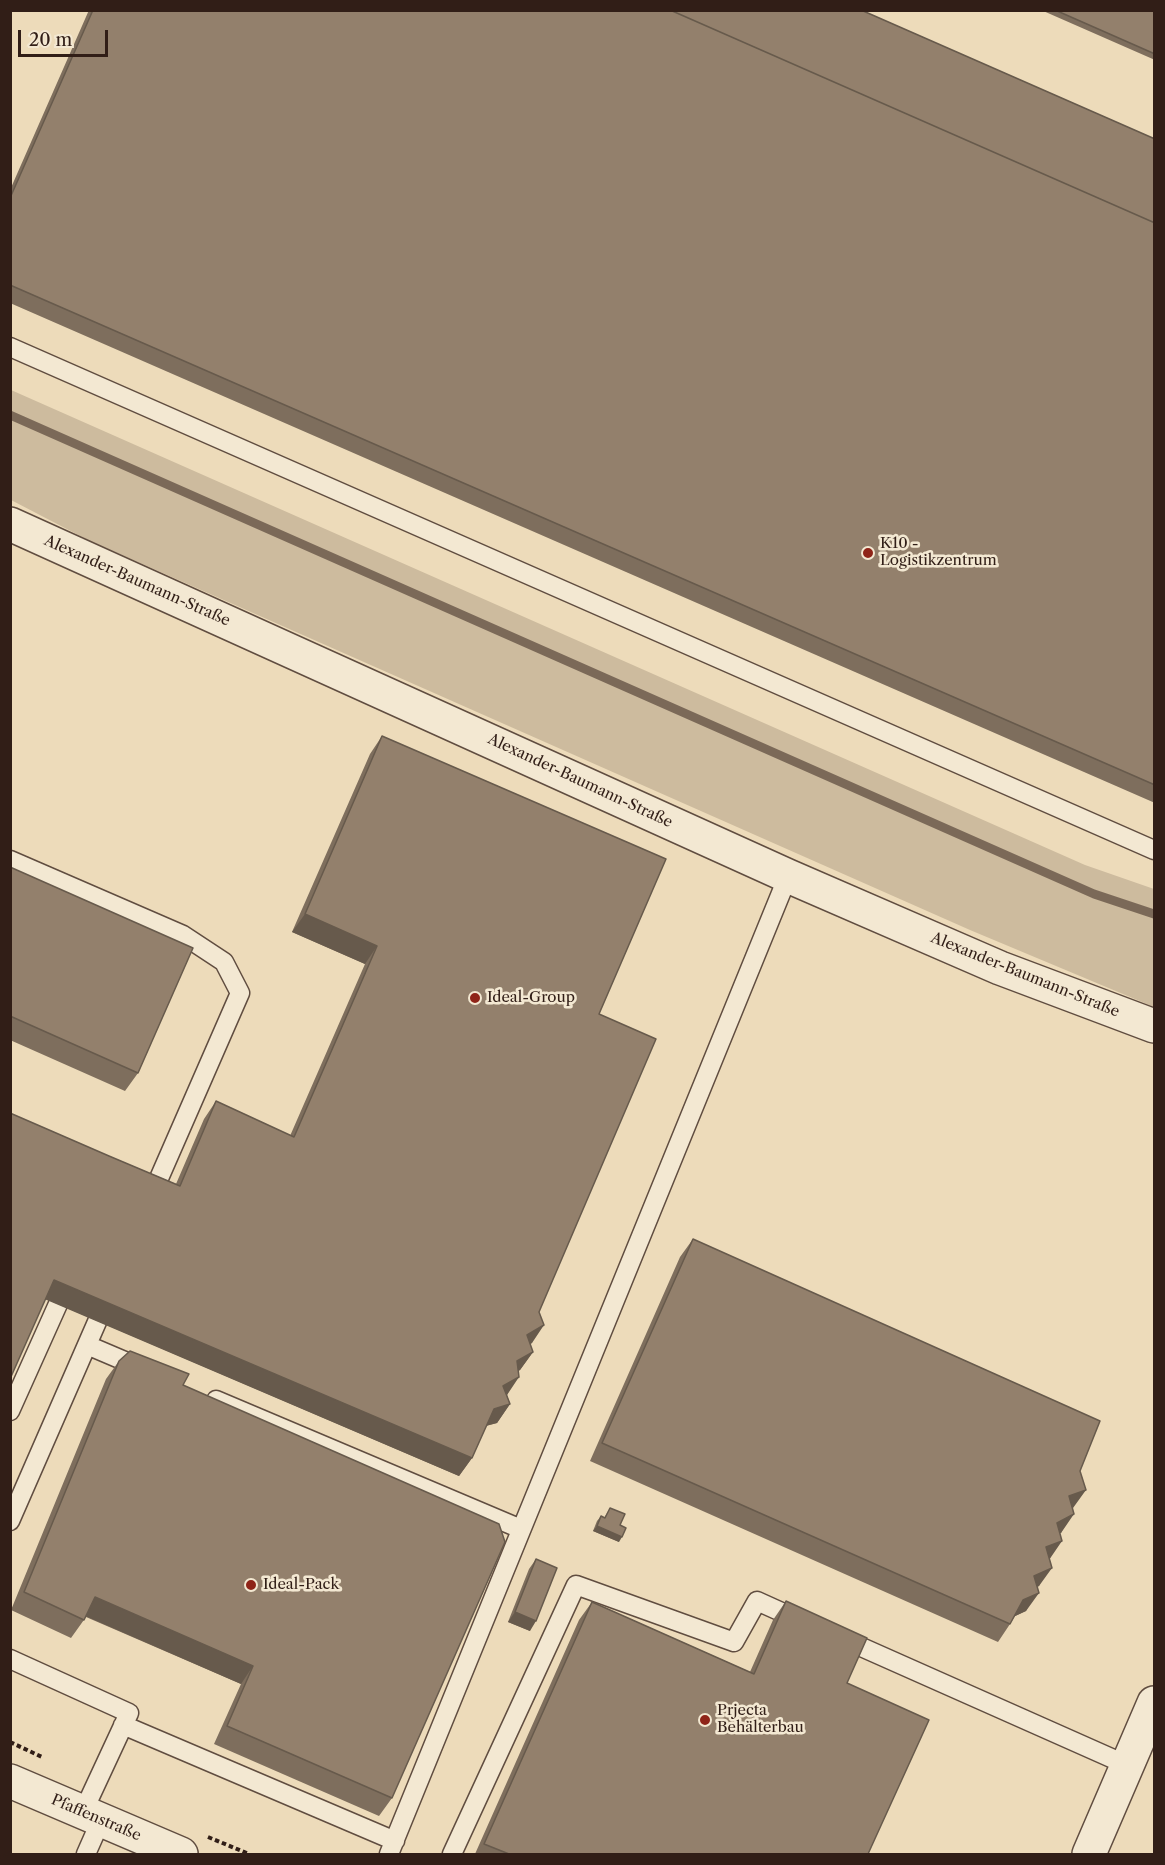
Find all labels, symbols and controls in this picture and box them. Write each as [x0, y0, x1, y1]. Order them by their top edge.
scale bar [21, 18, 111, 56]
text: 20 m [29, 29, 72, 51]
street label: Alexander-Baumann-Straße [41, 532, 233, 630]
place label: K10 - Logistikzentrum [880, 535, 997, 570]
marker: K10 - Logistikzentrum [861, 546, 875, 560]
street label: Alexander-Baumann-Straße [485, 730, 675, 832]
street label: Alexander-Baumann-Straße [928, 929, 1122, 1021]
place label: Ideal-Group [487, 989, 575, 1007]
marker: Ideal-Group [468, 991, 482, 1005]
place label: Ideal-Pack [263, 1576, 339, 1594]
marker: Ideal-Pack [244, 1578, 258, 1592]
place label: Prjecta Behälterbau [717, 1702, 804, 1737]
marker: Prjecta Behälterbau [698, 1713, 712, 1727]
street label: Pfaffenstraße [48, 1791, 144, 1845]

